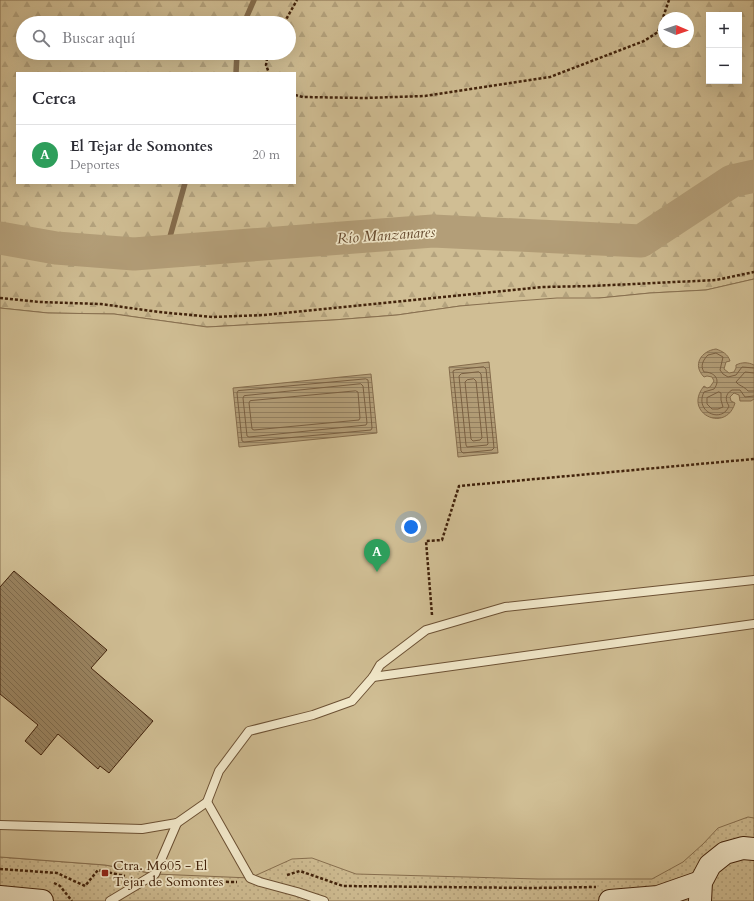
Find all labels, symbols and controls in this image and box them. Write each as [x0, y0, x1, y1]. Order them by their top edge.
north arrow [658, 12, 694, 48]
map controls [706, 12, 742, 84]
button: + [706, 12, 742, 48]
search box [16, 16, 296, 60]
icon: search [30, 27, 52, 49]
text: Buscar aquí [62, 28, 135, 48]
button: − [706, 48, 742, 84]
text: Cerca [32, 87, 76, 110]
text: El Tejar de Somontes [70, 136, 213, 156]
text: A [40, 146, 50, 164]
text: 20 m [252, 146, 280, 164]
text: Deportes [70, 156, 120, 174]
water label: Río Manzanares [336, 222, 436, 248]
your location [401, 517, 421, 537]
pin: A [364, 539, 390, 572]
place label: Ctra. M605 - El Tejar de Somontes [113, 856, 224, 891]
marker: Ctra. M605 - El Tejar de Somontes [100, 868, 110, 878]

